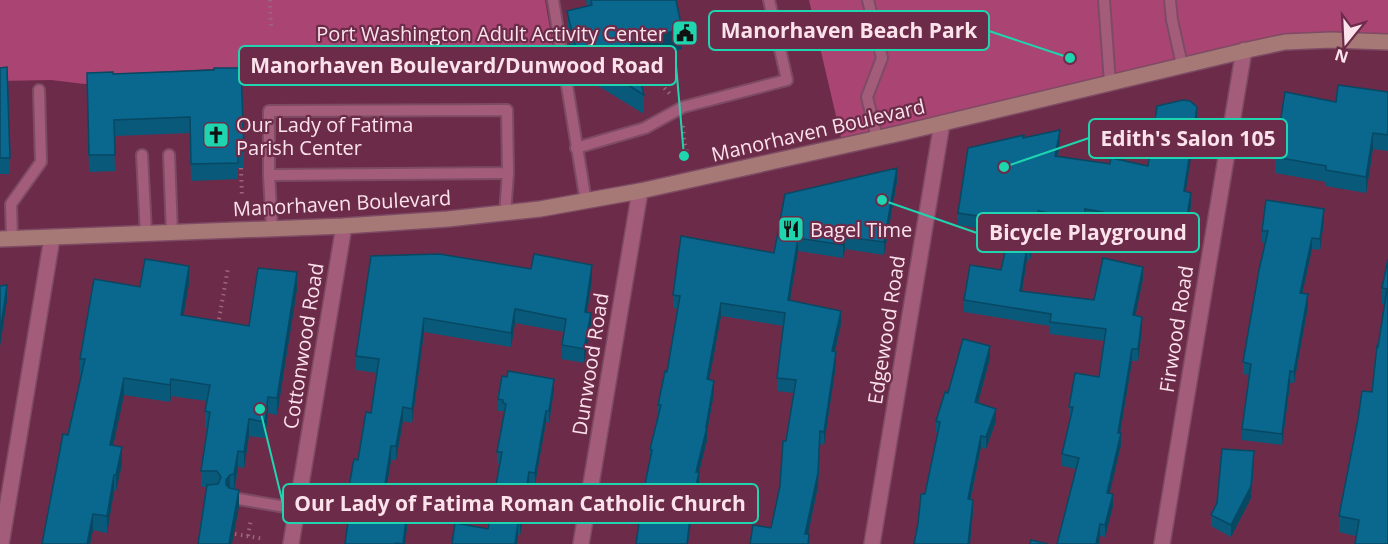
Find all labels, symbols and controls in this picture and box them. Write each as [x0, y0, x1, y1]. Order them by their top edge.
callout: Manorhaven Beach Park [709, 11, 989, 50]
north arrow [1316, 12, 1376, 72]
text: Manorhaven Beach Park [721, 16, 978, 44]
public building icon: Port Washington Adult Activity Center [670, 18, 700, 48]
place label: Port Washington Adult Activity Center [316, 20, 666, 47]
text: N [1332, 44, 1351, 69]
callout: Manorhaven Boulevard/Dunwood Road [239, 46, 676, 85]
text: Manorhaven Boulevard/Dunwood Road [250, 51, 664, 79]
street label: Manorhaven Boulevard [708, 92, 928, 168]
place label: Our Lady of Fatima Parish Center [236, 111, 413, 161]
callout: Edith's Salon 105 [1089, 119, 1287, 158]
church icon: Our Lady of Fatima Parish Center [201, 120, 231, 150]
text: Edith's Salon 105 [1101, 124, 1275, 152]
street label: Manorhaven Boulevard [232, 184, 452, 222]
callout: Bicycle Playground [977, 213, 1199, 252]
restaurant icon: Bagel Time [776, 214, 806, 244]
place label: Bagel Time [810, 216, 912, 243]
text: Bicycle Playground [989, 218, 1187, 246]
street label: Edgewood Road [861, 254, 911, 406]
street label: Cottonwood Road [277, 261, 329, 431]
street label: Firwood Road [1153, 264, 1199, 394]
street label: Dunwood Road [565, 291, 615, 437]
callout: Our Lady of Fatima Roman Catholic Church [283, 484, 758, 523]
text: Our Lady of Fatima Roman Catholic Church [294, 489, 746, 517]

